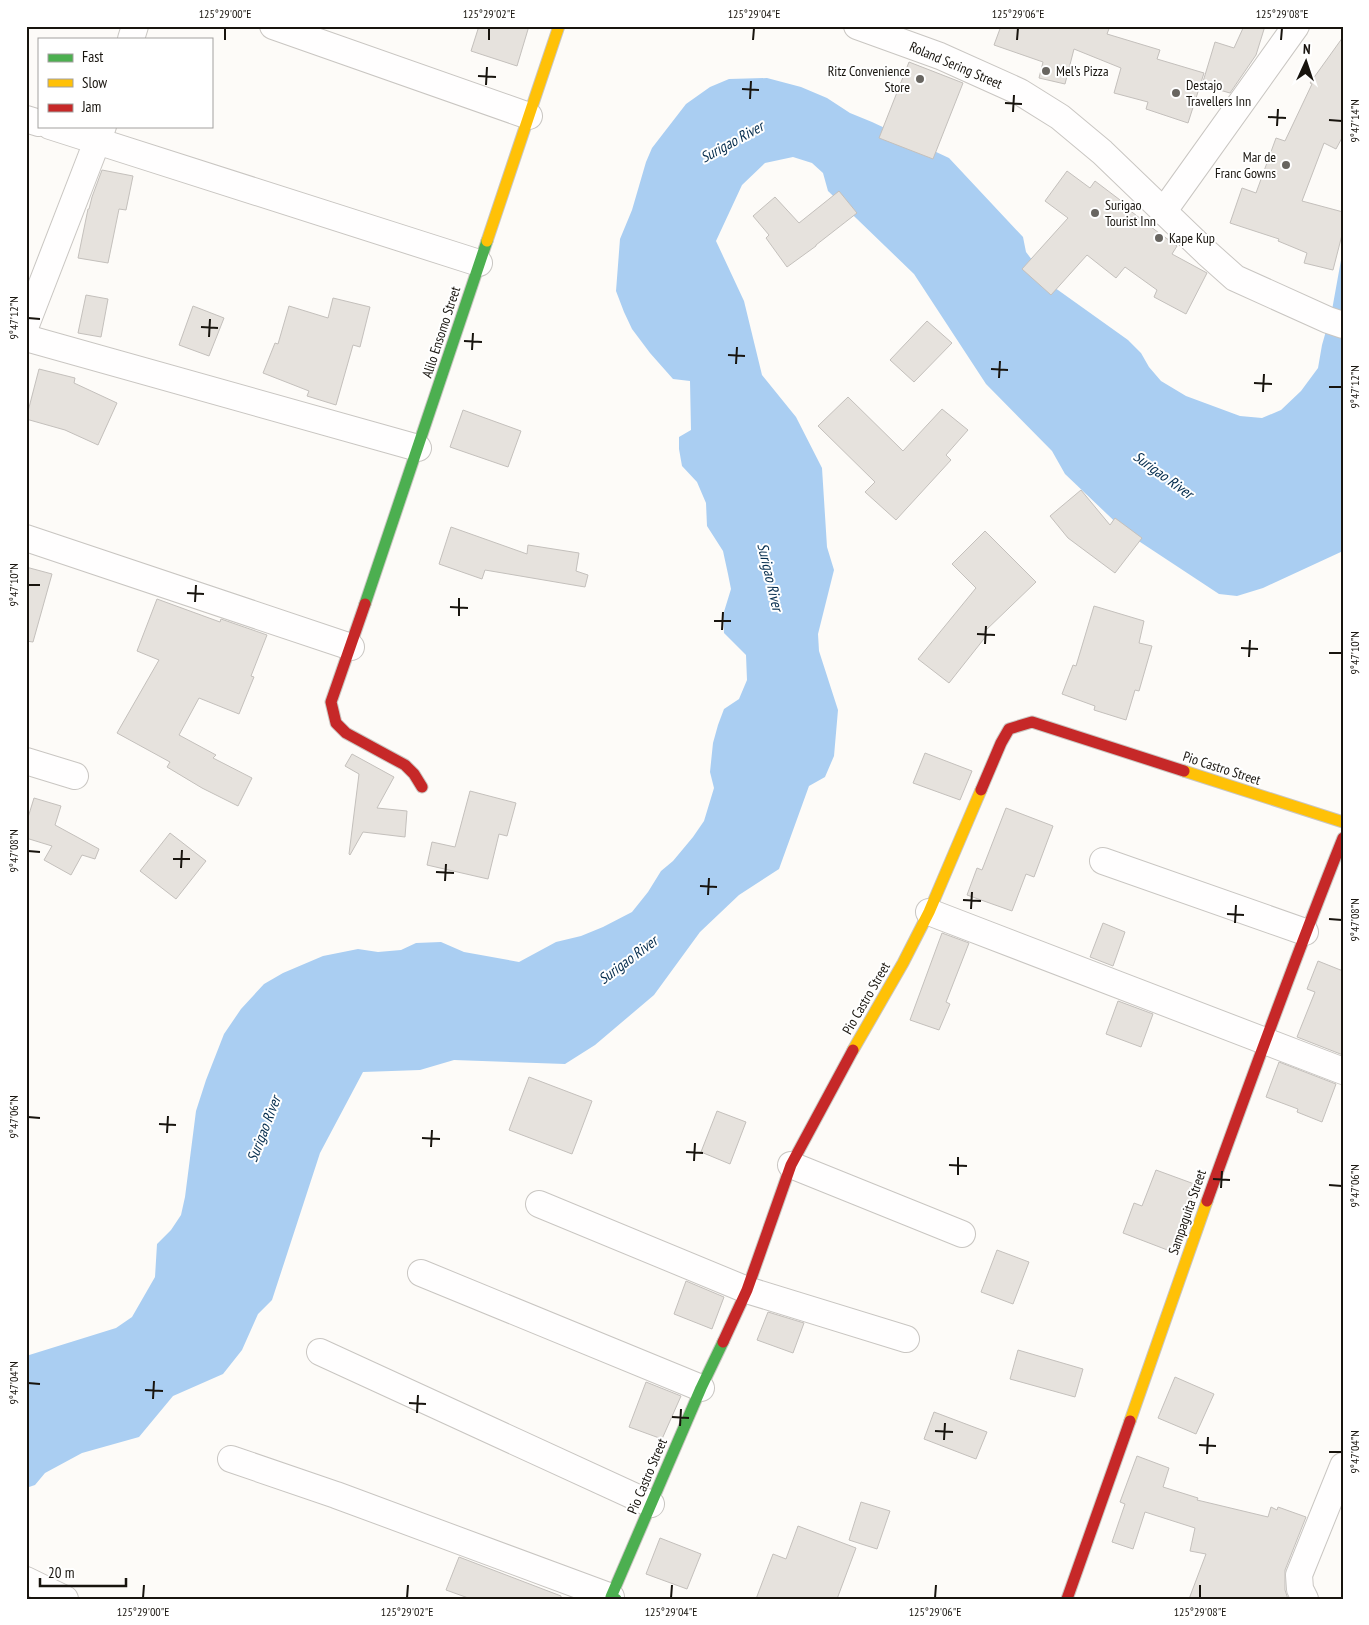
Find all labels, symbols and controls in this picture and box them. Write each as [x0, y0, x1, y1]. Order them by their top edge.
text: 125°29'00"E [199, 6, 251, 21]
text: 125°29'02"E [463, 6, 515, 21]
text: 125°29'04"E [728, 6, 780, 21]
text: 125°29'06"E [992, 6, 1044, 21]
text: 125°29'08"E [1256, 6, 1308, 21]
street label: Roland Sering Street [907, 37, 1005, 93]
legend [38, 38, 212, 128]
north arrow [1282, 38, 1332, 88]
text: N [1302, 40, 1311, 58]
text: Fast [82, 47, 103, 66]
place label: Ritz Convenience Store [828, 62, 910, 96]
place label: Mel's Pizza [1056, 62, 1109, 80]
marker: Mel's Pizza [1040, 65, 1052, 77]
text: Slow [82, 73, 107, 92]
marker: Ritz Convenience Store [914, 73, 926, 85]
place label: Destajo Travellers Inn [1186, 76, 1251, 110]
marker: Destajo Travellers Inn [1170, 87, 1182, 99]
text: Jam [81, 97, 101, 116]
text: 9°47'14"N [1347, 99, 1362, 143]
water label: Surigao River [697, 116, 768, 167]
place label: Mar de Franc Gowns [1215, 148, 1276, 182]
marker: Mar de Franc Gowns [1280, 159, 1292, 171]
place label: Surigao Tourist Inn [1105, 196, 1156, 230]
marker: Surigao Tourist Inn [1089, 207, 1101, 219]
place label: Kape Kup [1169, 229, 1215, 247]
marker: Kape Kup [1153, 232, 1165, 244]
street label: Alilo Ensomo Street [418, 284, 464, 380]
text: 9°47'12"N [6, 296, 21, 340]
text: 9°47'12"N [1347, 365, 1362, 409]
water label: Surigao River [1130, 447, 1198, 504]
water label: Surigao River [753, 541, 788, 614]
text: 9°47'10"N [6, 563, 21, 607]
text: 9°47'10"N [1347, 631, 1362, 675]
street label: Pio Castro Street [1181, 747, 1263, 789]
text: 9°47'08"N [6, 829, 21, 873]
text: 9°47'08"N [1347, 898, 1362, 942]
water label: Surigao River [594, 930, 662, 988]
street label: Pio Castro Street [838, 958, 894, 1037]
water label: Surigao River [242, 1091, 285, 1164]
text: 9°47'06"N [6, 1095, 21, 1139]
text: 9°47'06"N [1347, 1164, 1362, 1208]
street label: Sampaguita Street [1164, 1167, 1210, 1257]
text: 9°47'04"N [6, 1361, 21, 1405]
text: 9°47'04"N [1347, 1430, 1362, 1474]
street label: Pio Castro Street [623, 1435, 671, 1517]
scale bar [40, 1555, 126, 1587]
text: 20 m [48, 1563, 74, 1582]
text: 125°29'00"E [117, 1604, 169, 1619]
text: 125°29'02"E [381, 1604, 433, 1619]
text: 125°29'04"E [645, 1604, 697, 1619]
text: 125°29'06"E [909, 1604, 961, 1619]
text: 125°29'08"E [1174, 1604, 1226, 1619]

